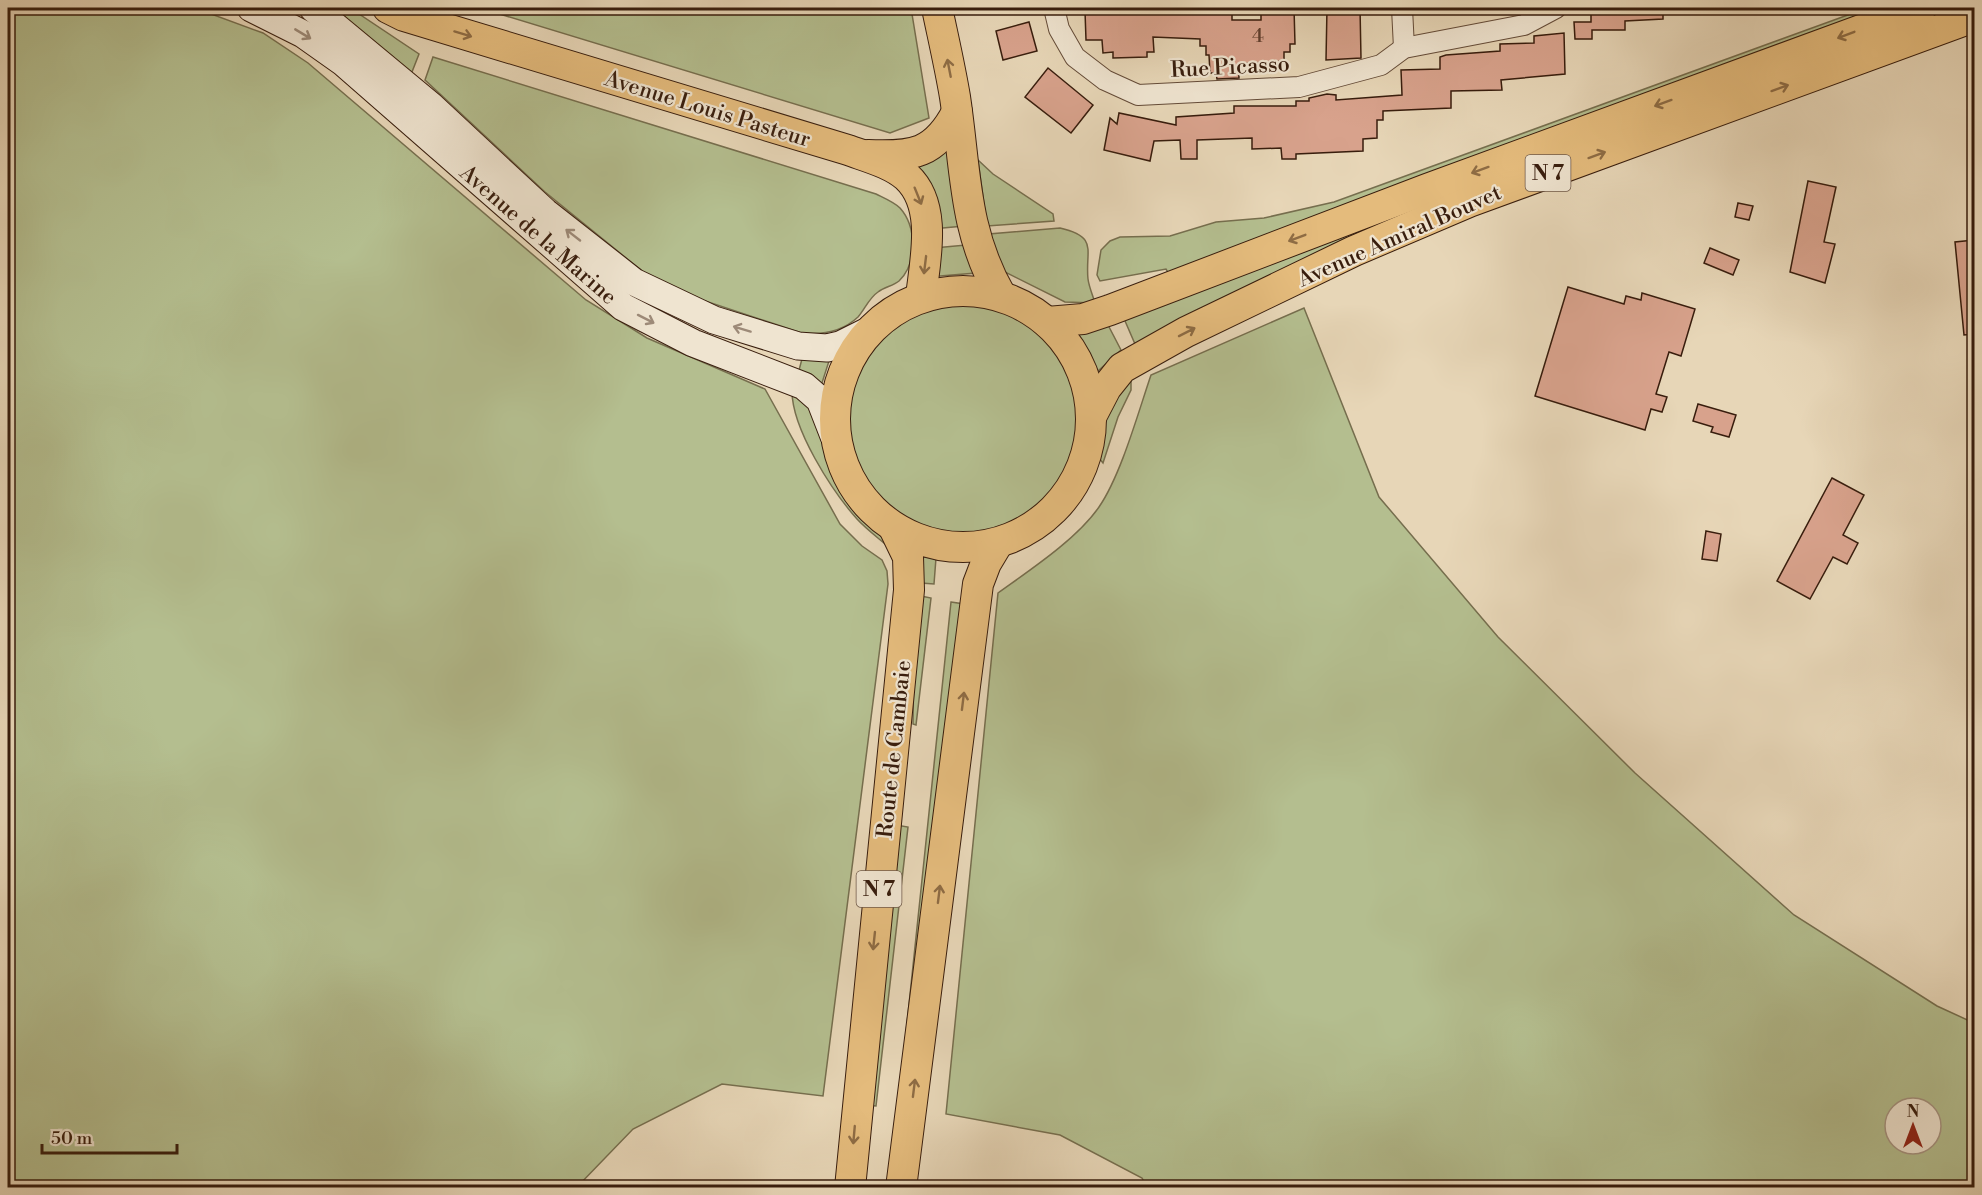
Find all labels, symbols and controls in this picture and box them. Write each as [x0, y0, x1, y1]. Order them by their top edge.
house number: 4 [1252, 24, 1264, 49]
one-way arrow [294, 29, 311, 41]
one-way arrow [453, 29, 472, 40]
one-way arrow [1837, 31, 1856, 42]
street label: Rue Picasso [1170, 51, 1290, 84]
one-way arrow [943, 59, 954, 79]
street label: Avenue Louis Pasteur [601, 65, 814, 154]
one-way arrow [1770, 81, 1789, 92]
one-way arrow [1654, 98, 1673, 109]
one-way arrow [1587, 148, 1606, 159]
road number: N 7 [1526, 155, 1570, 191]
street label: Avenue de la Marine [453, 159, 622, 311]
one-way arrow [1471, 165, 1490, 176]
street label: Avenue Amiral Bouvet [1293, 179, 1506, 294]
one-way arrow [913, 186, 924, 204]
one-way arrow [566, 228, 582, 241]
one-way arrow [1288, 233, 1307, 244]
one-way arrow [919, 254, 930, 274]
one-way arrow [637, 314, 655, 325]
one-way arrow [733, 323, 752, 334]
one-way arrow [1178, 326, 1196, 337]
street label: Route de Cambaie [872, 659, 917, 840]
one-way arrow [958, 692, 969, 711]
road number: N 7 [856, 871, 902, 907]
one-way arrow [933, 885, 944, 905]
one-way arrow [868, 931, 879, 951]
one-way arrow [909, 1078, 920, 1098]
north arrow [1883, 1096, 1943, 1156]
text: N [1907, 1102, 1920, 1122]
scale bar [42, 1117, 177, 1155]
one-way arrow [848, 1125, 859, 1145]
text: 50 m [51, 1127, 93, 1150]

